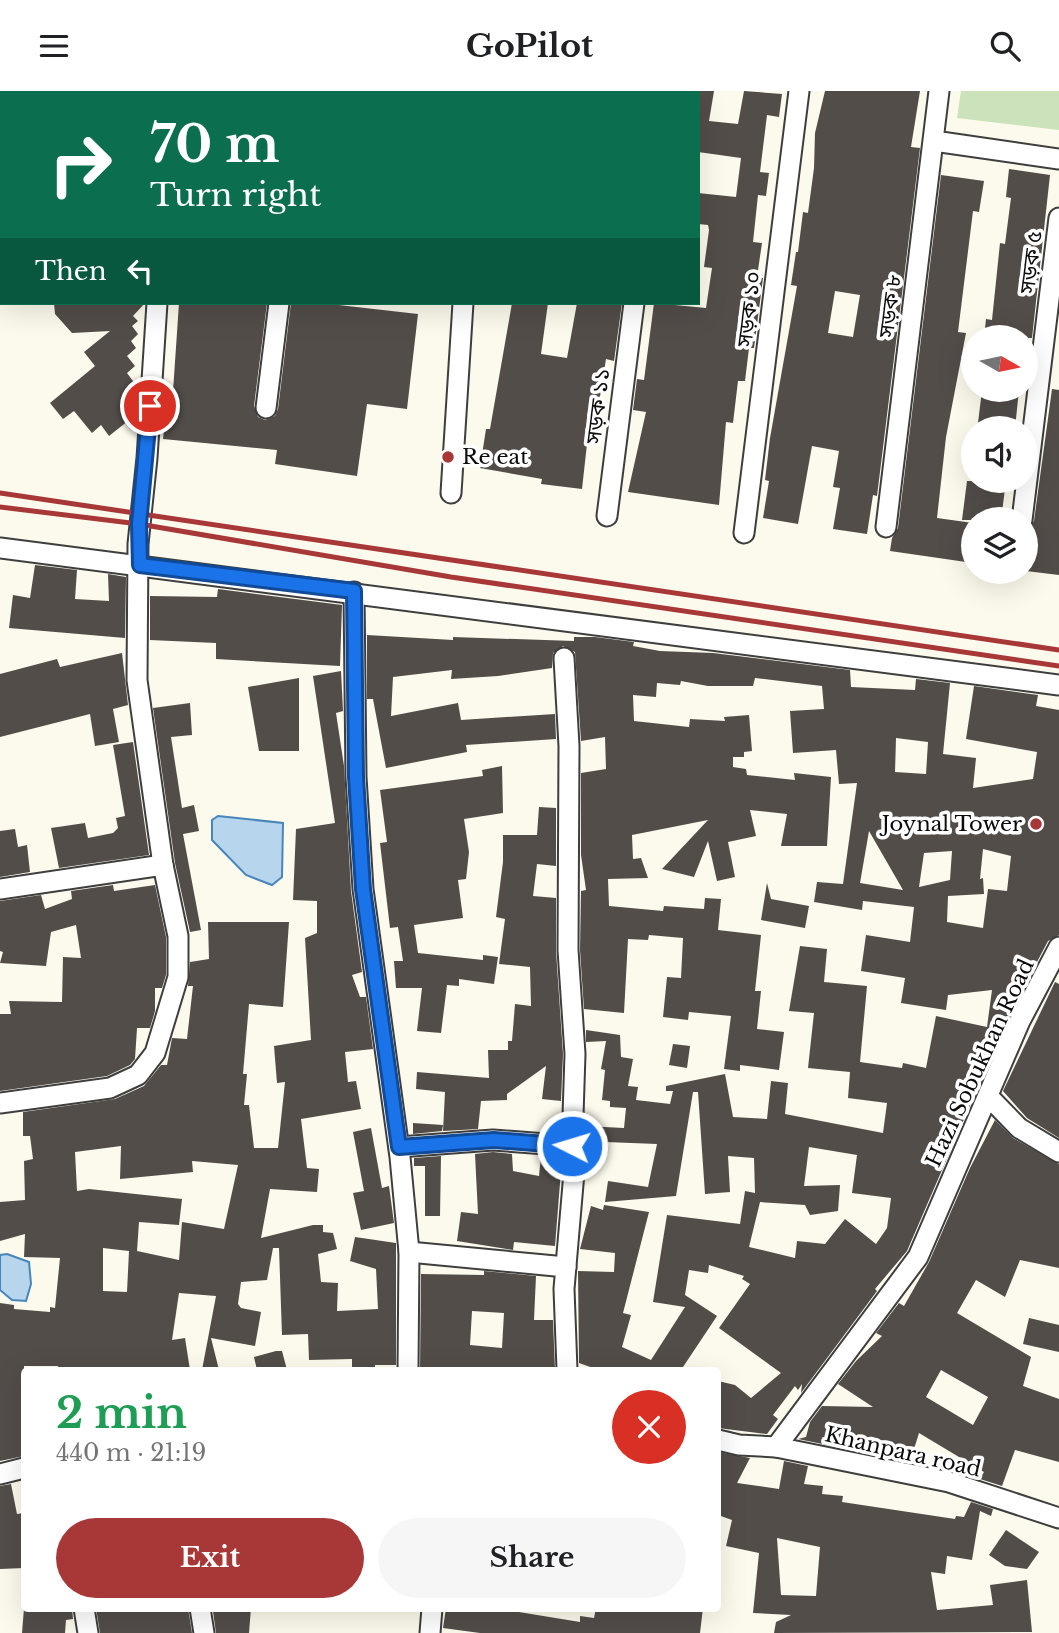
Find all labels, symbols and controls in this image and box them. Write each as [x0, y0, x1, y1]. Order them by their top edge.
text: GoPilot [466, 26, 593, 66]
icon: menu [35, 27, 73, 65]
icon: search [986, 27, 1024, 65]
text: 70 m [150, 114, 280, 175]
icon: right [35, 119, 126, 210]
text: Turn right [150, 175, 321, 215]
street label: সড়ক ৫ [1014, 229, 1048, 296]
icon: left [121, 252, 159, 290]
text: Then [35, 255, 107, 287]
street label: সড়ক ১০ [731, 270, 767, 349]
street label: সড়ক ৮ [873, 273, 907, 340]
north arrow [961, 325, 1038, 403]
map controls [961, 325, 1038, 584]
street label: সড়ক ১১ [580, 367, 616, 446]
pin [120, 376, 180, 436]
icon: arrive [131, 387, 169, 425]
button: sound [961, 416, 1038, 493]
place label: Re eat [462, 444, 528, 470]
marker: Re eat [440, 449, 456, 465]
button: layers [961, 507, 1038, 584]
place label: Joynal Tower [879, 811, 1022, 837]
marker: Joynal Tower [1028, 816, 1044, 832]
street label: Hazi Sobukhan Road [920, 955, 1040, 1171]
position arrow [535, 1109, 609, 1183]
text: 2 min [56, 1387, 187, 1439]
button: close [612, 1390, 686, 1464]
street label: Khanpara road [822, 1421, 984, 1483]
text: 440 m · 21:19 [56, 1439, 206, 1467]
button: Exit [56, 1518, 364, 1598]
button: Share [378, 1518, 686, 1598]

